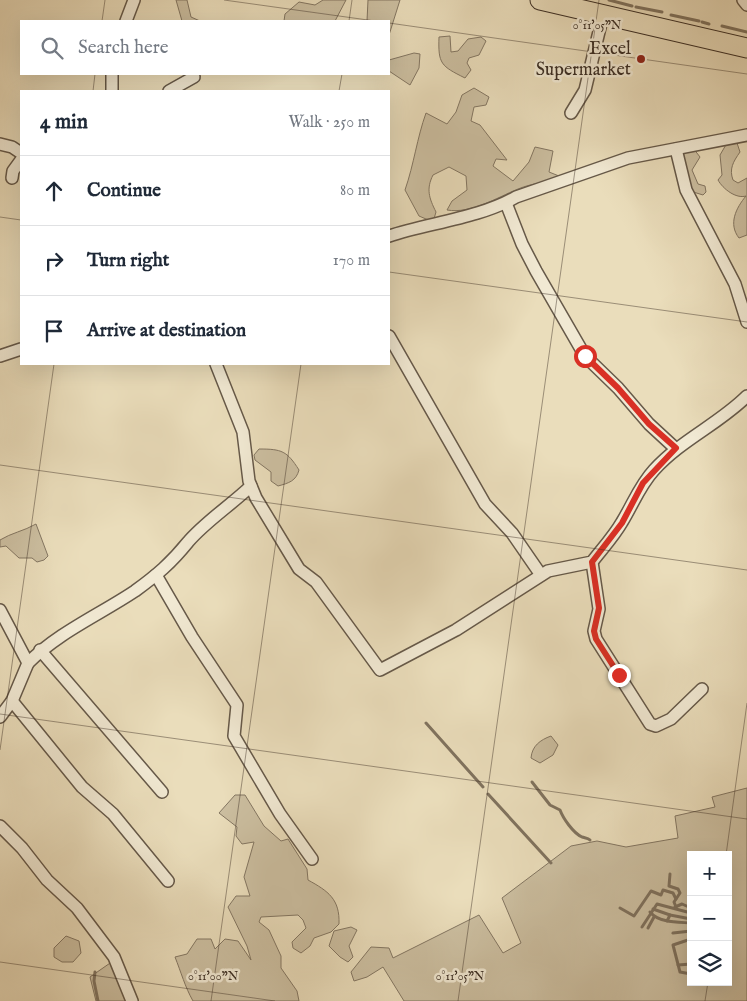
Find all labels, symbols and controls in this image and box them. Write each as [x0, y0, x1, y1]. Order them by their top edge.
text: 0°11'05"N [573, 18, 622, 33]
search box [20, 20, 390, 75]
icon: search [38, 34, 66, 62]
text: Search here [78, 36, 169, 60]
place label: Excel Supermarket [536, 38, 631, 82]
marker: Excel Supermarket [635, 53, 647, 65]
text: 4 min [40, 109, 88, 136]
text: Walk · 250 m [288, 113, 370, 133]
icon: ahead [40, 177, 68, 205]
text: Continue [87, 179, 161, 203]
text: 80 m [340, 181, 370, 201]
icon: right [40, 247, 68, 275]
text: Turn right [87, 249, 169, 273]
text: 170 m [333, 251, 370, 271]
icon: arrive [40, 317, 68, 345]
text: Arrive at destination [87, 319, 246, 343]
route start [574, 345, 597, 368]
route end [608, 664, 631, 687]
map controls [687, 851, 732, 986]
button: + [687, 851, 732, 896]
button: − [687, 896, 732, 941]
button: layers [687, 941, 732, 986]
text: 0°11'00"N [188, 969, 239, 984]
text: 0°11'05"N [436, 969, 485, 984]

